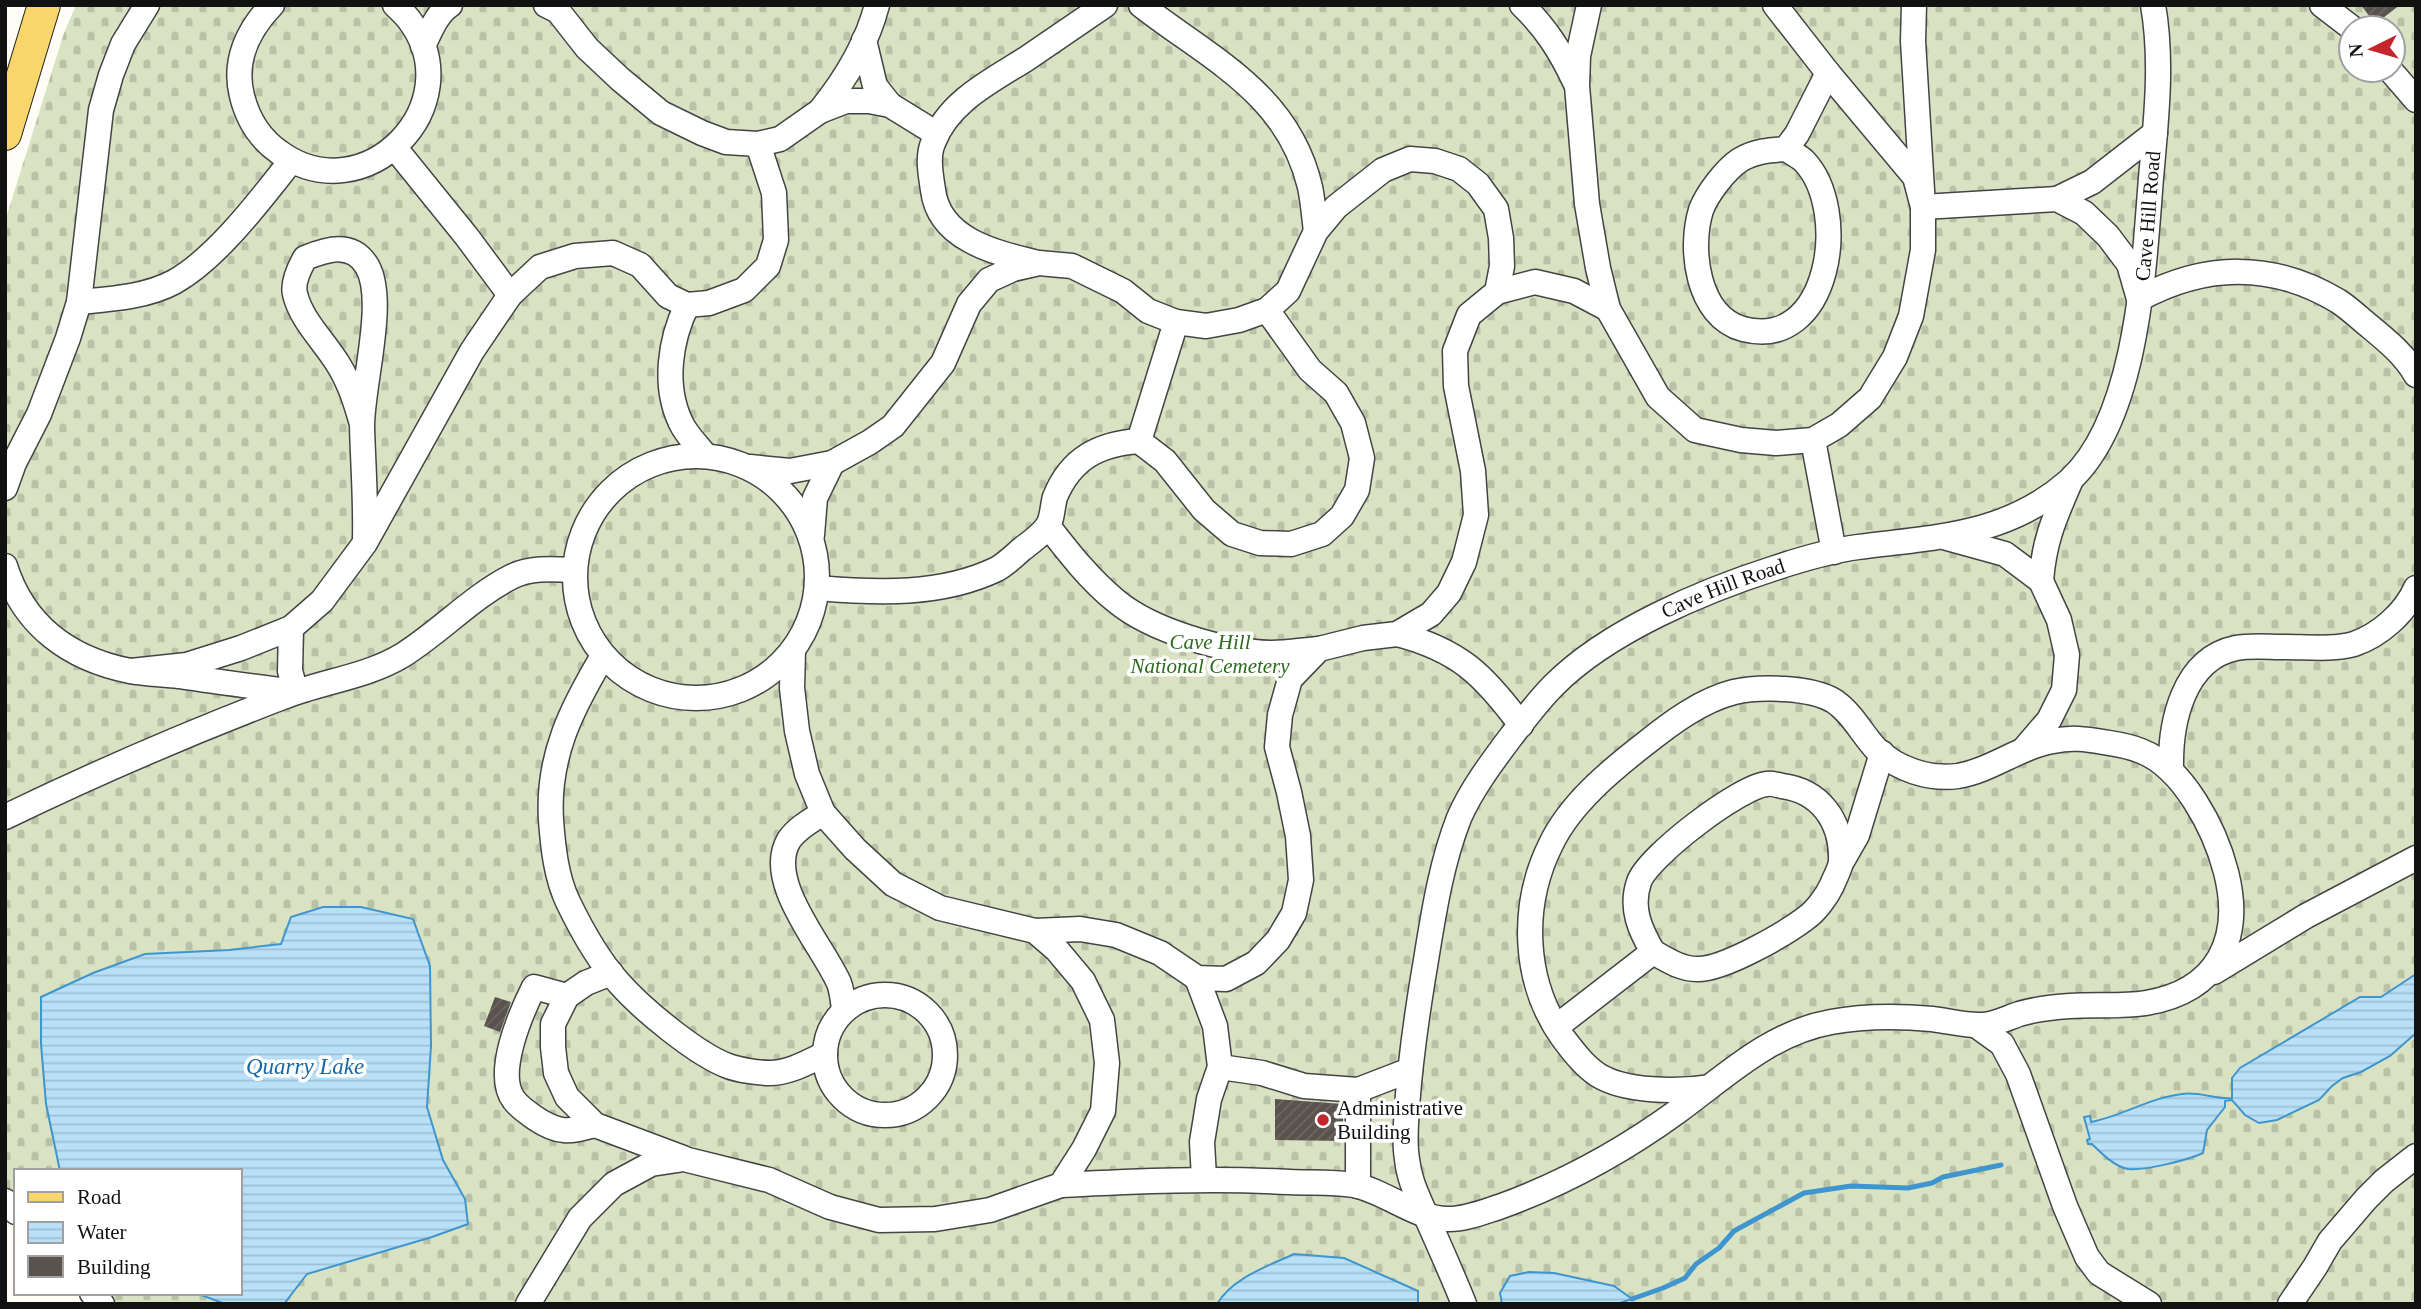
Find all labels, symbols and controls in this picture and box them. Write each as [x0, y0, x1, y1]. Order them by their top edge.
north arrow [2337, 14, 2407, 84]
text: N [2344, 42, 2367, 58]
street label: Cave Hill Road [2130, 149, 2165, 282]
street label: Cave Hill Road [1657, 553, 1788, 623]
park label: Cave Hill National Cemetery [1129, 630, 1290, 678]
water label: Quarry Lake [246, 1054, 364, 1079]
place label: Administrative Building [1337, 1096, 1463, 1144]
marker: Administrative Building [1315, 1112, 1331, 1128]
legend [14, 1169, 242, 1295]
text: Road [77, 1185, 122, 1209]
text: Water [77, 1220, 127, 1244]
text: Building [77, 1255, 151, 1279]

